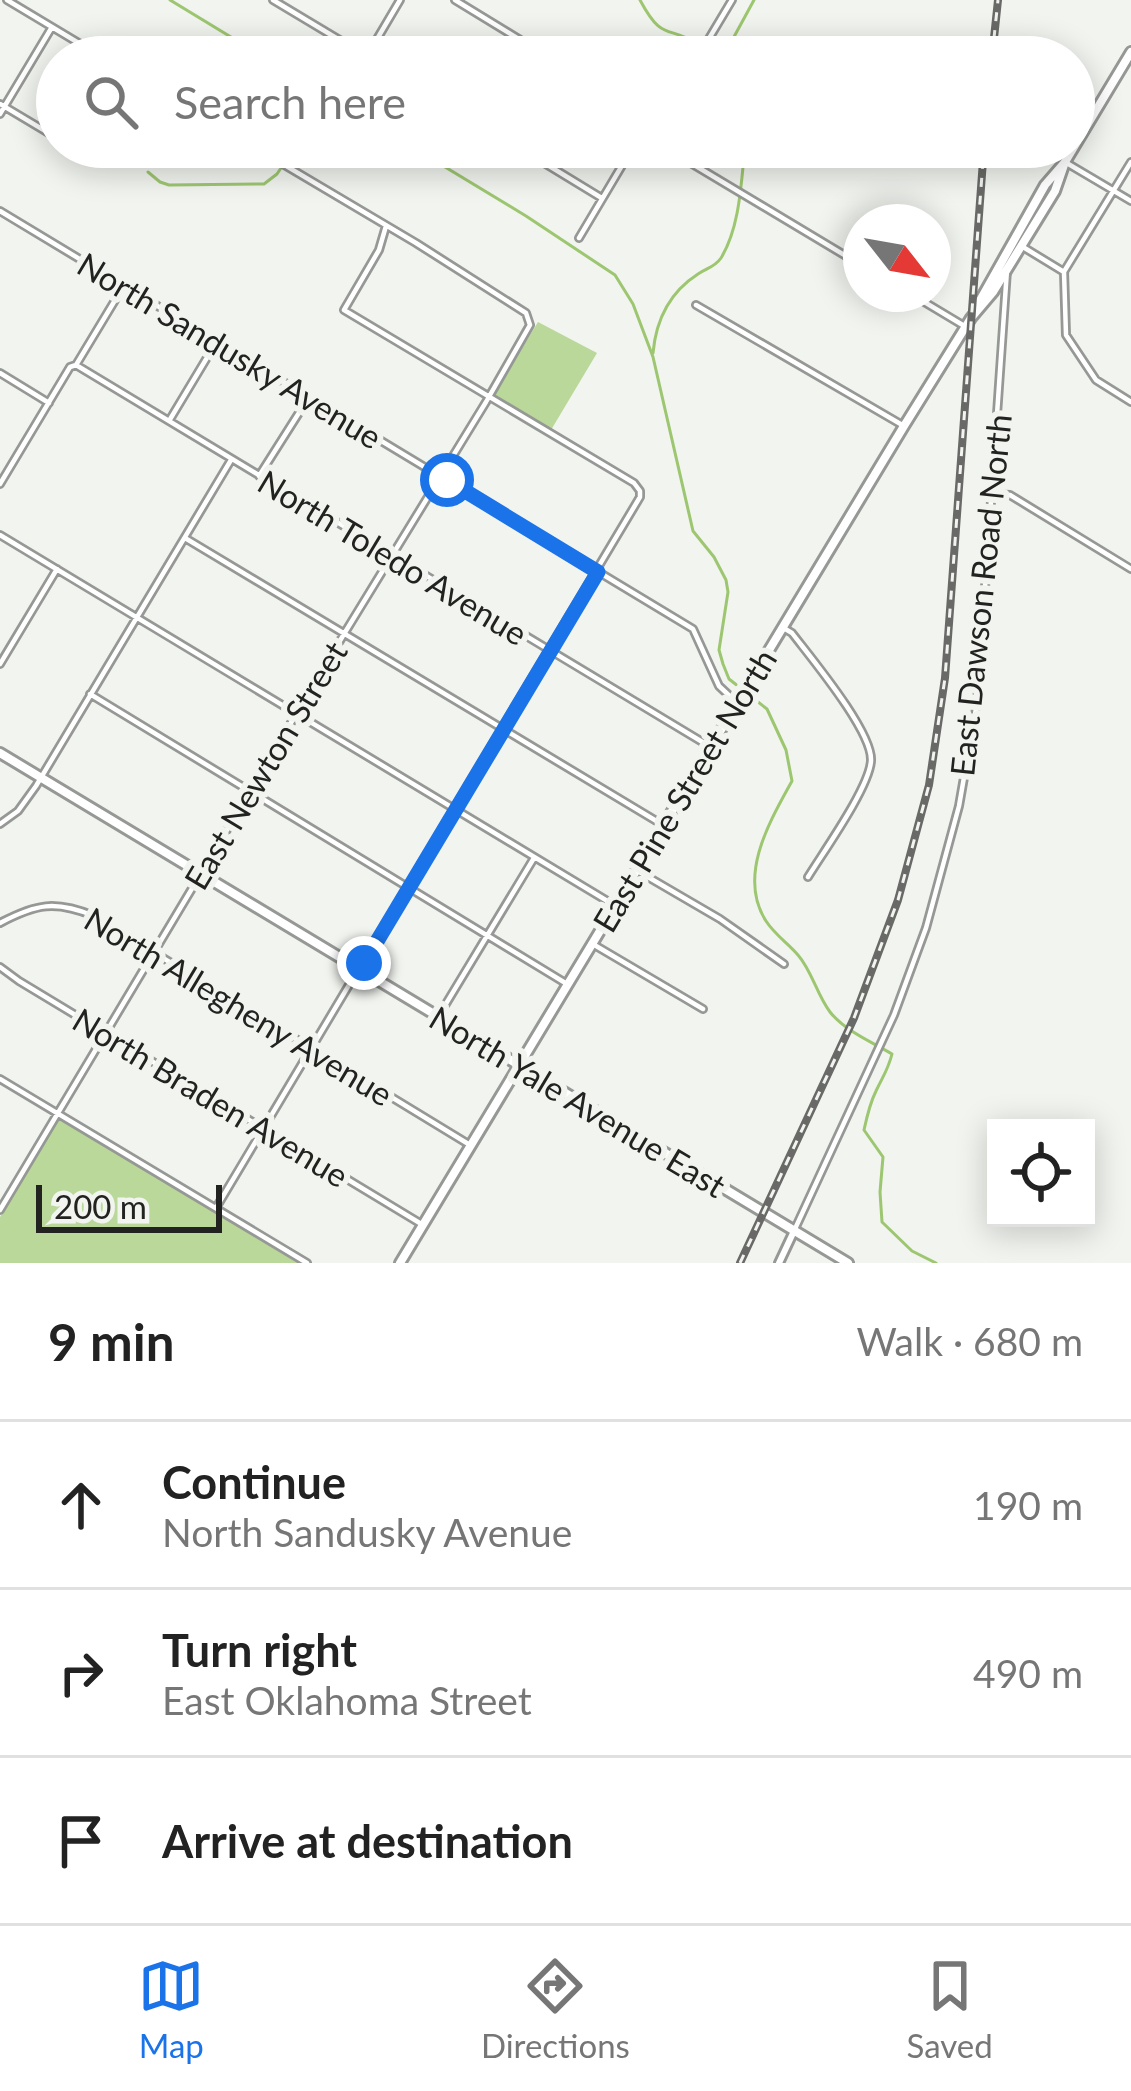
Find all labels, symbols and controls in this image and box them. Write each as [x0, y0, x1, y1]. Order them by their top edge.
search box [36, 36, 1095, 168]
icon: search [78, 69, 144, 135]
text: Search here [174, 75, 406, 129]
north arrow [843, 204, 951, 312]
street label: North Sandusky Avenue [71, 243, 389, 457]
street label: East Dawson Road North [941, 412, 1019, 778]
route start [420, 453, 474, 507]
street label: North Toledo Avenue [251, 461, 535, 653]
street label: East Newton Street [175, 634, 355, 896]
street label: East Pine Street North [584, 641, 784, 939]
street label: North Allegheny Avenue [78, 898, 400, 1114]
route end [337, 936, 391, 990]
street label: North Yale Avenue East [423, 997, 733, 1205]
street label: North Braden Avenue [66, 999, 356, 1195]
map controls [987, 1119, 1095, 1227]
button: locate [987, 1119, 1095, 1227]
scale bar [36, 1179, 222, 1232]
text: 200 m [54, 1186, 147, 1226]
text: 9 min [48, 1311, 174, 1372]
text: Walk · 680 m [856, 1318, 1083, 1364]
text: Continue [162, 1455, 346, 1509]
icon: ahead [48, 1472, 114, 1538]
text: 190 m [973, 1482, 1083, 1528]
text: North Sandusky Avenue [162, 1509, 572, 1555]
text: Turn right [162, 1623, 357, 1677]
icon: right [48, 1640, 114, 1706]
text: 490 m [973, 1650, 1083, 1696]
text: East Oklahoma Street [162, 1677, 532, 1723]
icon: arrive [48, 1808, 114, 1874]
text: Arrive at destination [162, 1814, 573, 1868]
tab: Map [138, 1953, 204, 2065]
tab: Directions [481, 1953, 630, 2065]
tab: Saved [906, 1953, 993, 2065]

